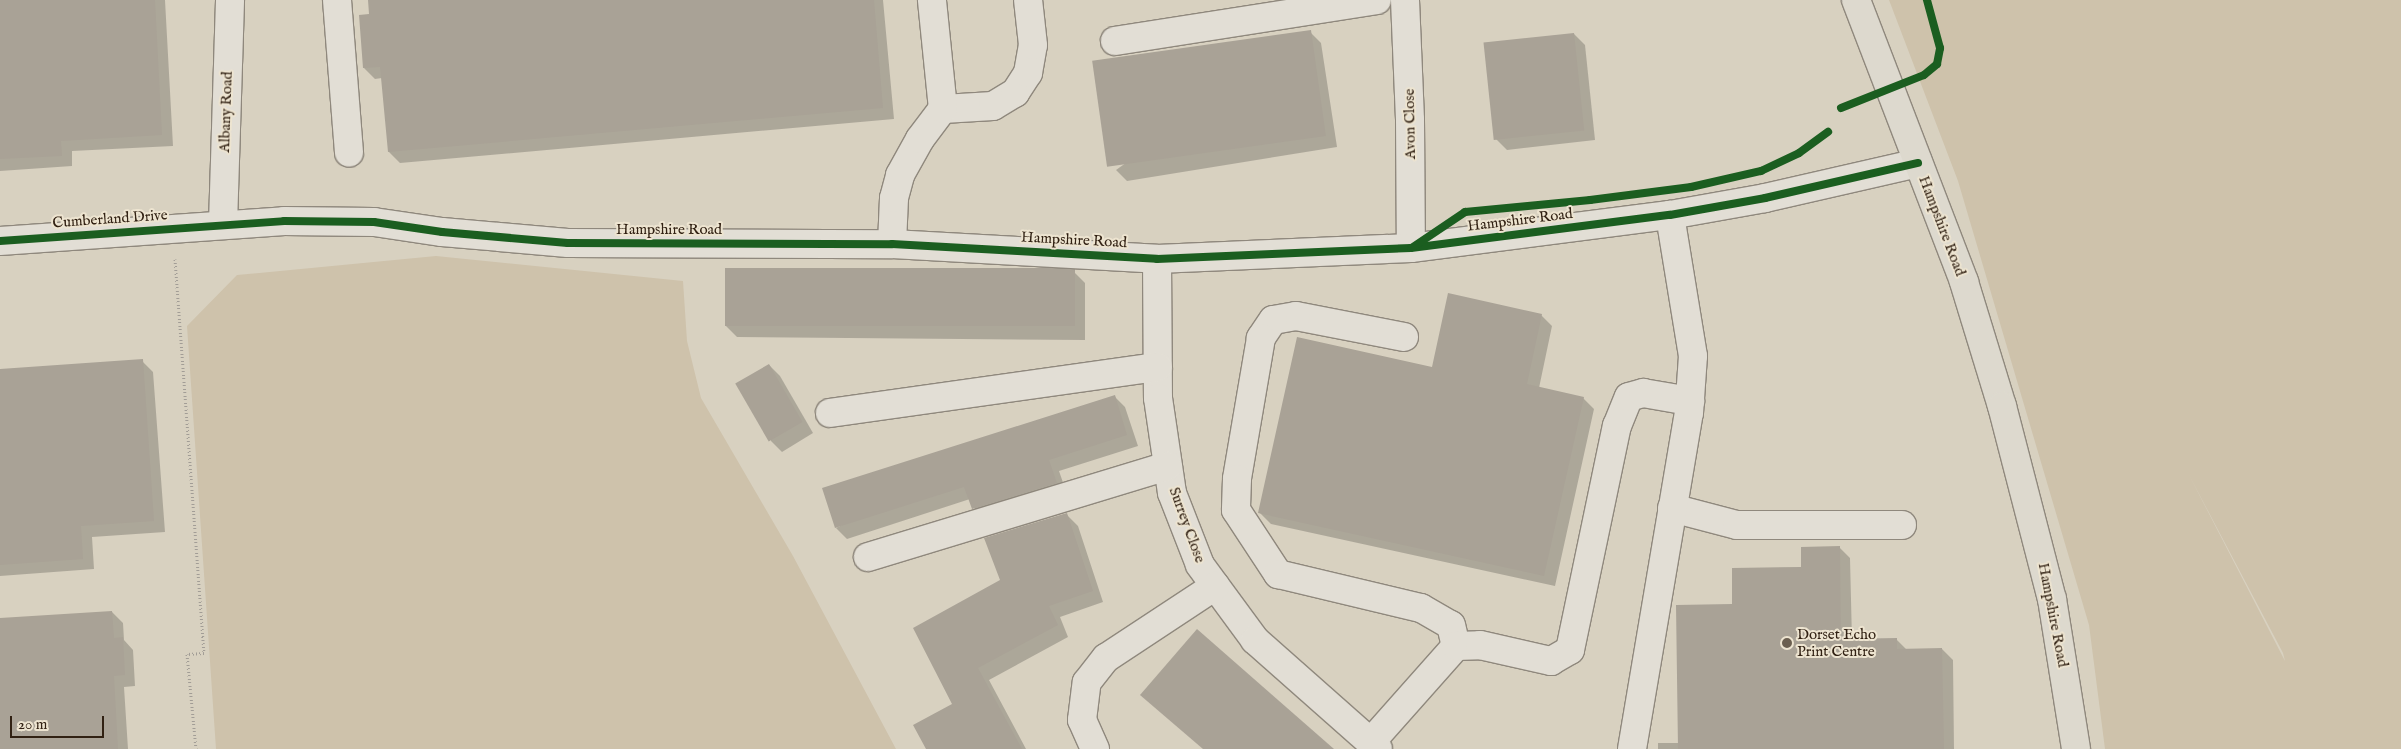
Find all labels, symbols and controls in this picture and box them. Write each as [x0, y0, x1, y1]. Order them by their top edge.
street label: Albany Road [216, 71, 236, 153]
street label: Avon Close [1400, 89, 1420, 159]
street label: Hampshire Road [1915, 173, 1969, 279]
street label: Hampshire Road [1466, 205, 1574, 235]
street label: Cumberland Drive [52, 206, 168, 232]
street label: Hampshire Road [616, 221, 722, 239]
street label: Hampshire Road [1021, 228, 1127, 252]
street label: Surrey Close [1165, 485, 1209, 565]
street label: Hampshire Road [2034, 561, 2072, 669]
place label: Dorset Echo Print Centre [1797, 625, 1876, 660]
marker: Dorset Echo Print Centre [1781, 637, 1793, 649]
scale bar [12, 706, 106, 738]
text: 20 m [18, 715, 47, 734]

